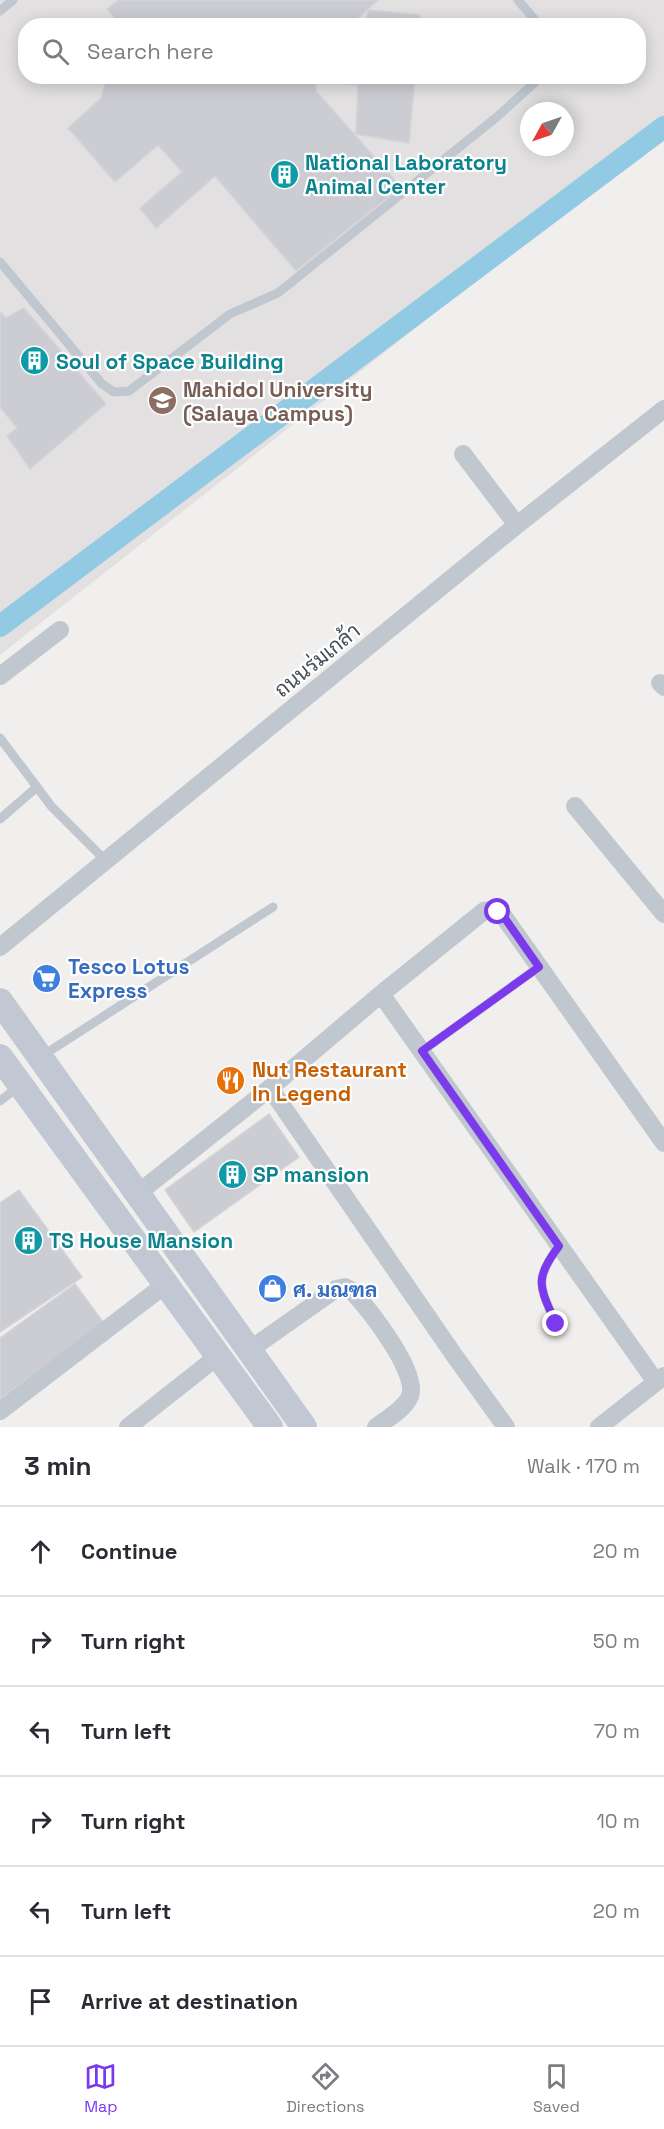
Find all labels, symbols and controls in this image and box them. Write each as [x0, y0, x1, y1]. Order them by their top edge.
search box [18, 18, 646, 84]
icon: search [39, 35, 72, 68]
text: Search here [87, 37, 214, 65]
north arrow [520, 102, 574, 156]
place label: National Laboratory Animal Center [305, 149, 507, 200]
building icon: National Laboratory Animal Center [268, 158, 300, 190]
building icon: Soul of Space Building [19, 345, 51, 377]
place label: Soul of Space Building [56, 348, 284, 375]
place label: Mahidol University (Salaya Campus) [183, 376, 372, 427]
school or university icon: Mahidol University (Salaya Campus) [146, 385, 178, 417]
street label: ถนนร่มเกล้า [268, 617, 366, 703]
route start [484, 898, 510, 924]
place label: Tesco Lotus Express [68, 953, 189, 1004]
supermarket icon: Tesco Lotus Express [31, 962, 63, 994]
place label: Nut Restaurant In Legend [252, 1056, 407, 1107]
restaurant icon: Nut Restaurant In Legend [215, 1065, 247, 1097]
building icon: SP mansion [216, 1158, 248, 1190]
place label: SP mansion [253, 1161, 369, 1188]
building icon: TS House Mansion [12, 1224, 44, 1256]
place label: TS House Mansion [49, 1227, 233, 1254]
shop icon: ศ. มณฑล [256, 1273, 288, 1305]
place label: ศ. มณฑล [293, 1276, 377, 1303]
route end [542, 1310, 568, 1336]
text: 3 min [24, 1449, 92, 1483]
text: Walk · 170 m [527, 1453, 640, 1479]
icon: ahead [24, 1535, 57, 1568]
text: Continue [81, 1537, 177, 1565]
text: 20 m [593, 1538, 640, 1564]
icon: right [24, 1625, 57, 1658]
text: Turn right [81, 1627, 186, 1655]
text: 50 m [593, 1628, 640, 1654]
icon: left [24, 1715, 57, 1748]
text: Turn left [81, 1717, 171, 1745]
text: 70 m [594, 1718, 640, 1744]
icon: right [24, 1805, 57, 1838]
text: Turn right [81, 1807, 186, 1835]
text: 10 m [596, 1808, 640, 1834]
icon: left [24, 1895, 57, 1928]
text: Turn left [81, 1897, 171, 1925]
text: 20 m [593, 1898, 640, 1924]
icon: arrive [24, 1985, 57, 2018]
text: Arrive at destination [81, 1987, 298, 2015]
tab: Map [84, 2060, 118, 2117]
tab: Directions [286, 2060, 365, 2117]
tab: Saved [533, 2060, 580, 2117]

